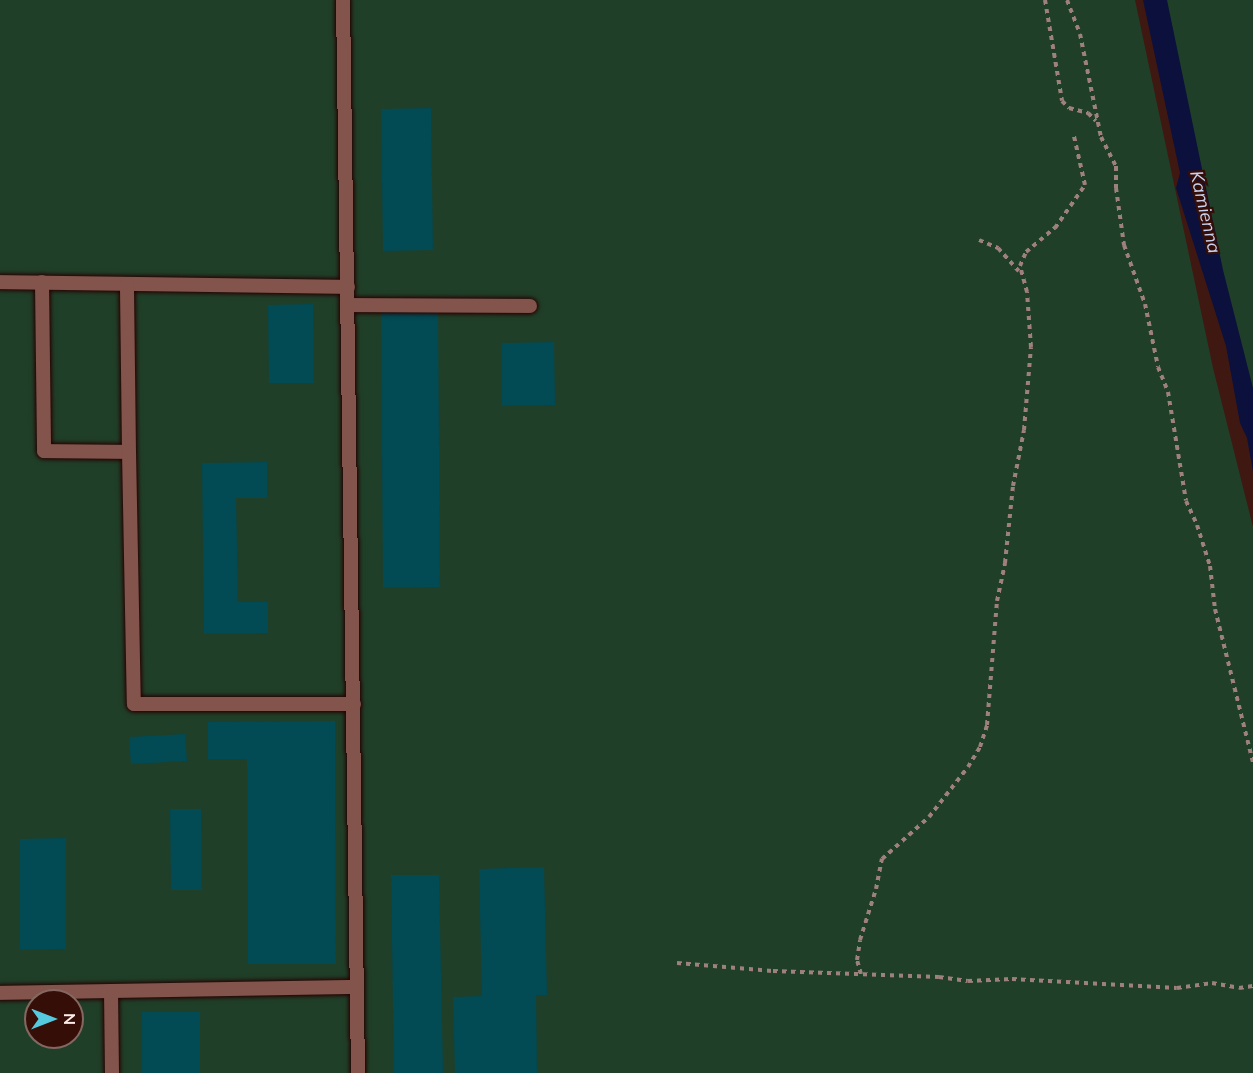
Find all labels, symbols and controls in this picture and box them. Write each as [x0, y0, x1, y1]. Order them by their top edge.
water label: Kamienna [1185, 169, 1225, 255]
north arrow [24, 989, 84, 1049]
text: N [60, 1013, 80, 1025]

